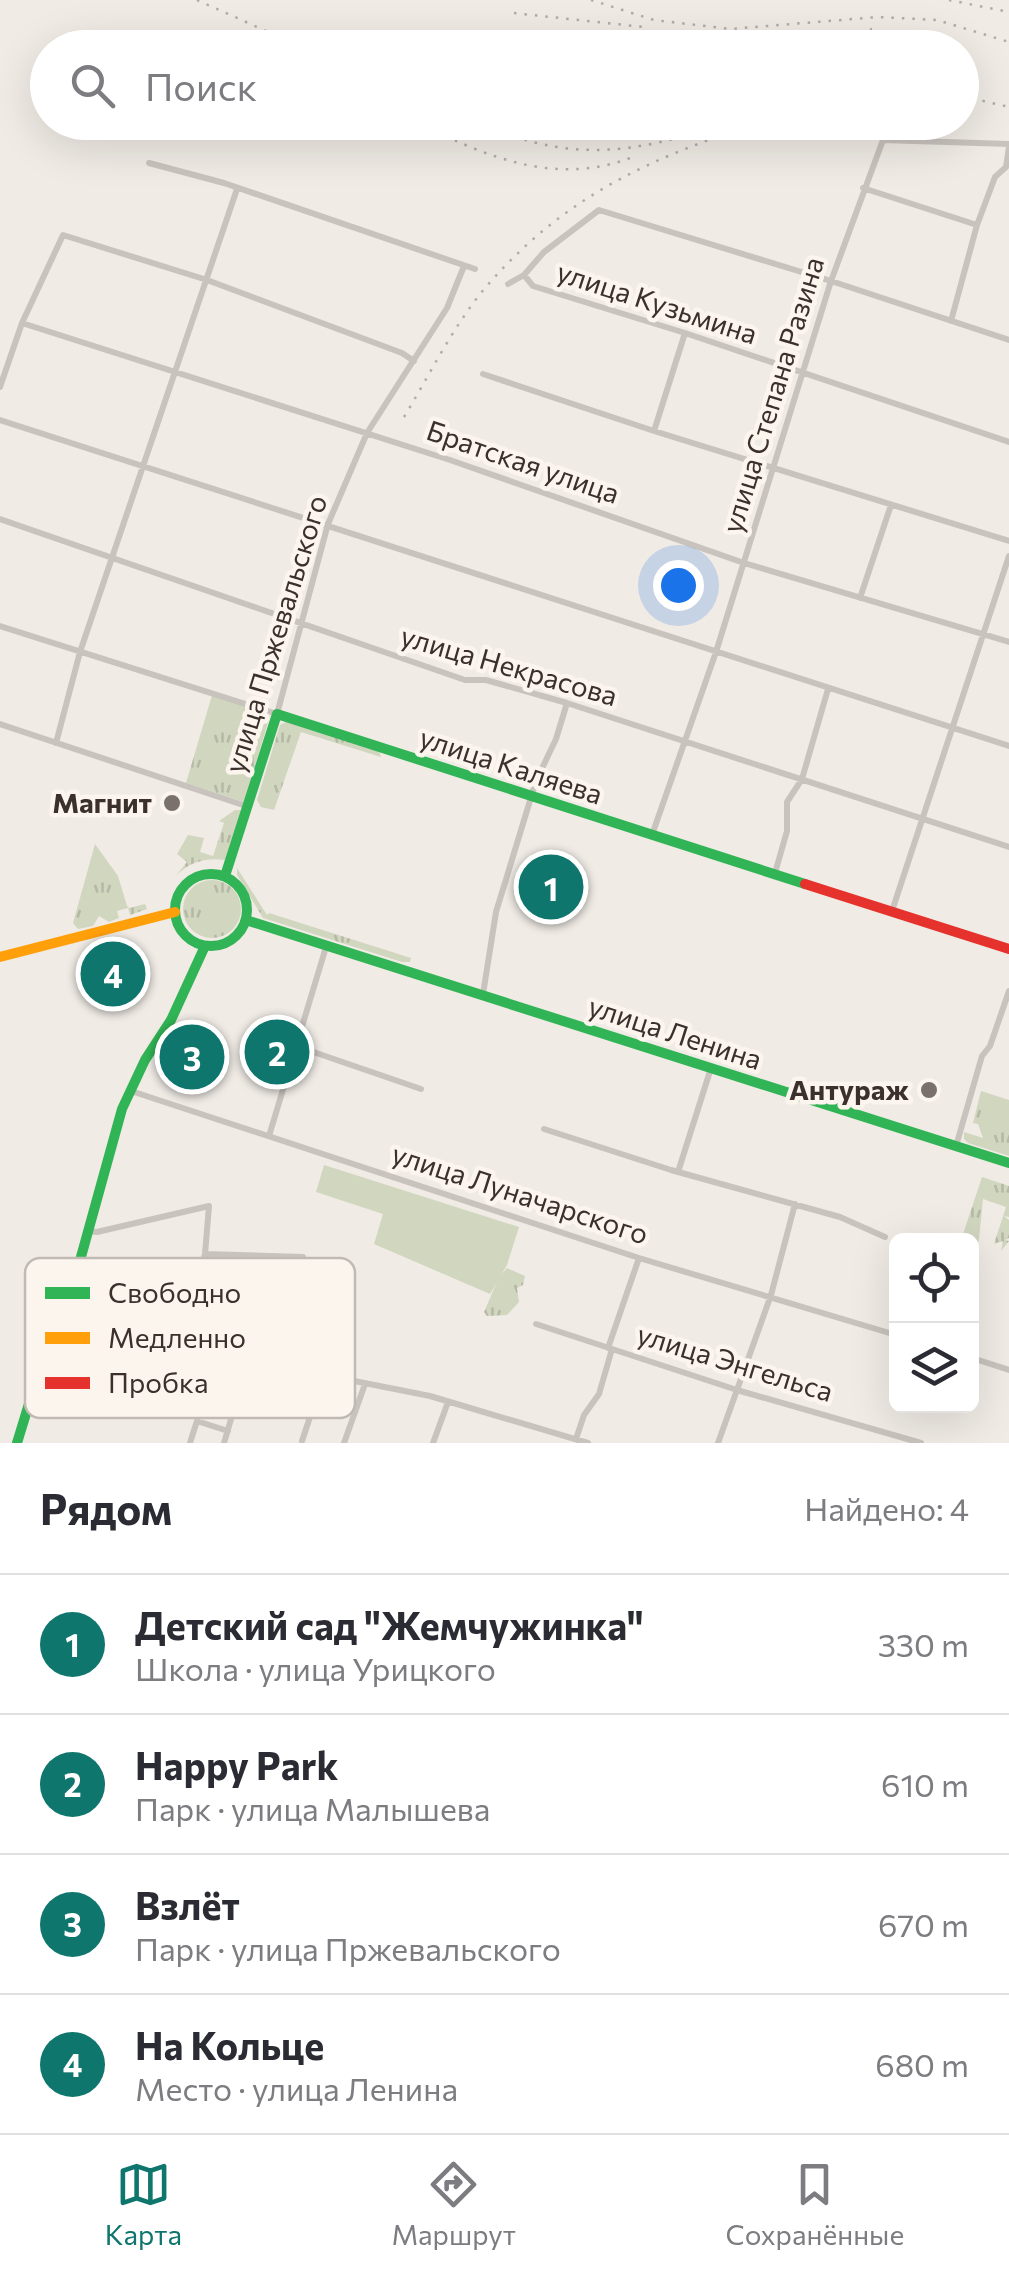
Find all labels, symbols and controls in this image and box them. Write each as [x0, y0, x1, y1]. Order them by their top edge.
search box [30, 30, 979, 140]
icon: search [65, 58, 120, 113]
text: Поиск [145, 62, 257, 109]
street label: улица Степана Разина [714, 253, 830, 537]
street label: улица Кузьмина [553, 254, 762, 350]
street label: Братская улица [423, 412, 624, 510]
street label: улица Пржевальского [217, 491, 333, 777]
your location [653, 560, 704, 611]
street label: улица Некрасова [397, 618, 621, 712]
street label: улица Каляева [416, 719, 607, 811]
place label: Магнит [52, 785, 152, 819]
marker: Магнит [161, 792, 183, 814]
pin: 1 [518, 850, 584, 924]
pin: 4 [80, 936, 146, 1012]
street label: улица Ленина [584, 988, 766, 1076]
pin: 2 [244, 1014, 310, 1090]
pin: 3 [160, 1020, 224, 1094]
place label: Антураж [789, 1072, 909, 1106]
marker: Антураж [918, 1079, 940, 1101]
street label: улица Луначарского [388, 1136, 653, 1251]
map controls [889, 1233, 979, 1413]
button: locate [889, 1233, 979, 1323]
legend [25, 1258, 355, 1418]
text: Свободно [108, 1275, 241, 1309]
street label: улица Энгельса [633, 1316, 837, 1408]
text: Медленно [108, 1320, 246, 1354]
button: layers [889, 1323, 979, 1413]
text: Пробка [108, 1365, 208, 1399]
text: Рядом [40, 1482, 172, 1534]
text: Найдено: 4 [804, 1488, 969, 1528]
text: Детский сад "Жемчужинка" [135, 1601, 644, 1648]
text: 1 [65, 1624, 80, 1664]
text: 330 m [878, 1624, 969, 1664]
text: Школа · улица Урицкого [135, 1648, 496, 1688]
text: Happy Park [135, 1741, 338, 1788]
text: 2 [63, 1764, 82, 1804]
text: 610 m [881, 1764, 969, 1804]
text: Парк · улица Малышева [135, 1788, 490, 1828]
text: Взлёт [135, 1881, 240, 1928]
text: 3 [63, 1904, 82, 1944]
text: 670 m [878, 1904, 969, 1944]
text: Парк · улица Пржевальского [135, 1928, 561, 1968]
text: На Кольце [135, 2021, 324, 2068]
text: 4 [63, 2044, 82, 2084]
text: 680 m [875, 2044, 969, 2084]
text: Место · улица Ленина [135, 2068, 458, 2108]
tab: Карта [105, 2157, 182, 2251]
tab: Маршрут [392, 2157, 516, 2251]
tab: Сохранённые [725, 2157, 904, 2251]

